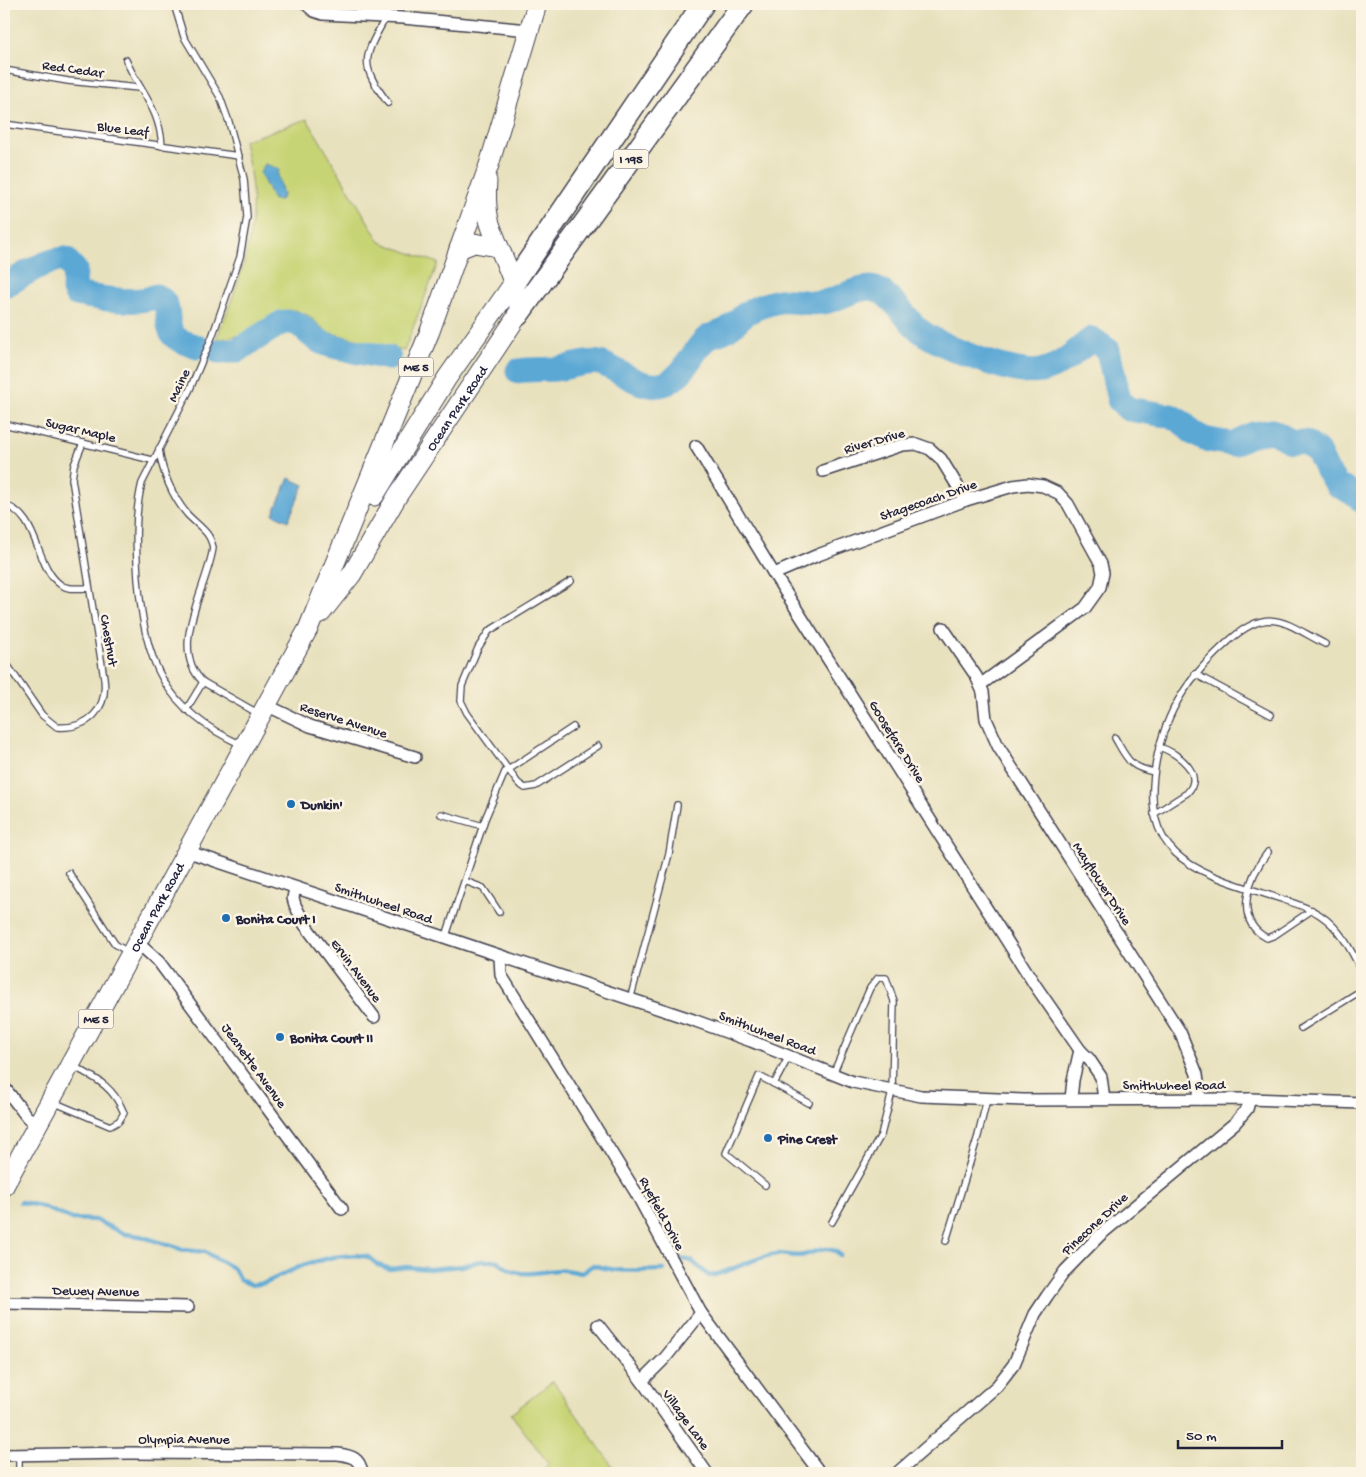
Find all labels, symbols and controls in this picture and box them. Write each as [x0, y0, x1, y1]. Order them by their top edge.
street label: Red Cedar [41, 58, 105, 83]
street label: Blue Leaf [95, 119, 151, 142]
road number: I 195 [614, 150, 648, 168]
road number: ME 5 [398, 358, 434, 377]
street label: Ocean Park Road [424, 362, 494, 455]
street label: Maine [165, 366, 196, 405]
street label: Sugar Maple [44, 415, 118, 448]
street label: River Drive [842, 425, 908, 459]
street label: Stagecoach Drive [878, 477, 980, 526]
street label: Chestnut [95, 613, 121, 669]
street label: Goosefare Drive [864, 698, 928, 787]
street label: Reserve Avenue [297, 699, 390, 744]
marker: Dunkin' [285, 798, 297, 810]
place label: Dunkin' [299, 798, 343, 815]
street label: Mayflower Drive [1068, 840, 1135, 930]
street label: Ocean Park Road [127, 859, 191, 956]
street label: Smithwheel Road [332, 880, 436, 930]
marker: Bonita Court I [220, 912, 232, 924]
place label: Bonita Court I [235, 912, 316, 929]
street label: Ervin Avenue [326, 936, 385, 1007]
street label: Smithwheel Road [716, 1008, 820, 1061]
road number: ME 5 [78, 1010, 114, 1028]
street label: Jeanette Avenue [217, 1021, 290, 1113]
marker: Bonita Court II [274, 1031, 286, 1043]
place label: Bonita Court II [289, 1031, 373, 1048]
street label: Smithwheel Road [1123, 1078, 1227, 1095]
marker: Pine Crest [762, 1132, 774, 1144]
place label: Pine Crest [777, 1132, 838, 1149]
street label: Ryefield Drive [634, 1174, 688, 1255]
street label: Pinecone Drive [1058, 1189, 1133, 1260]
street label: Dewey Avenue [51, 1283, 140, 1302]
street label: Village Lane [657, 1386, 713, 1454]
scale bar [1178, 1417, 1282, 1449]
text: 50 m [1186, 1428, 1217, 1446]
street label: Olympia Avenue [138, 1432, 230, 1449]

